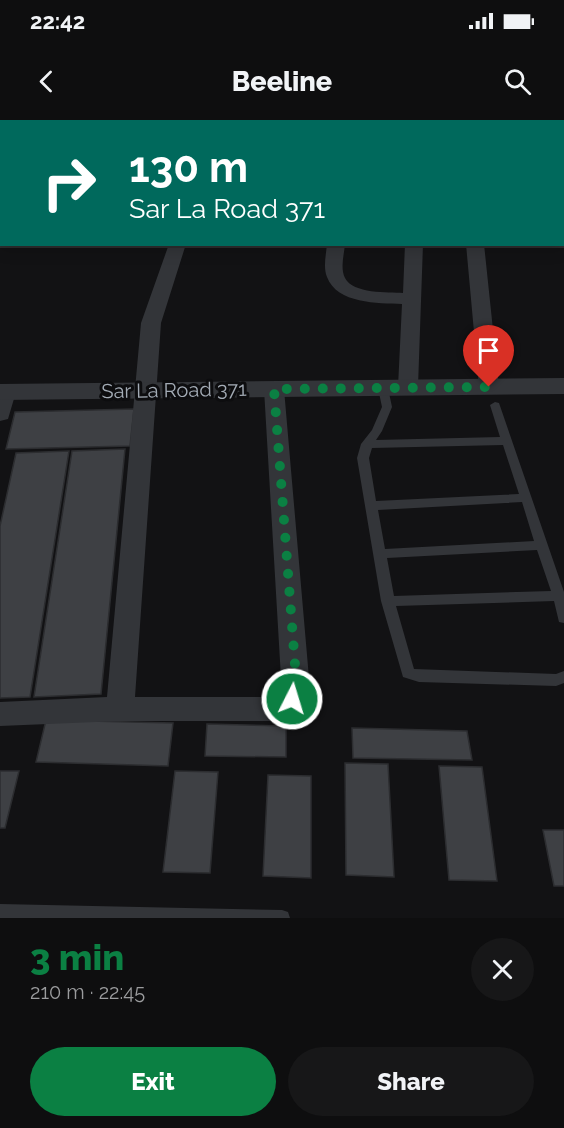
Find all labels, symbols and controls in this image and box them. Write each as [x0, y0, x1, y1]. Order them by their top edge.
text: 22:42 [30, 8, 85, 34]
icon: back [30, 65, 63, 98]
icon: search [501, 65, 534, 98]
text: Beeline [232, 66, 332, 97]
text: 130 m [129, 143, 248, 192]
icon: right [30, 144, 108, 222]
text: Sar La Road 371 [129, 193, 325, 224]
pin [463, 325, 514, 387]
icon: arrive [472, 334, 505, 367]
street label: Sar La Road 371 [101, 377, 247, 403]
position arrow [260, 667, 324, 731]
text: 3 min [30, 936, 124, 978]
button: close [471, 938, 534, 1001]
text: 210 m · 22:45 [30, 980, 145, 1004]
button: Exit [30, 1047, 276, 1116]
button: Share [288, 1047, 534, 1116]

